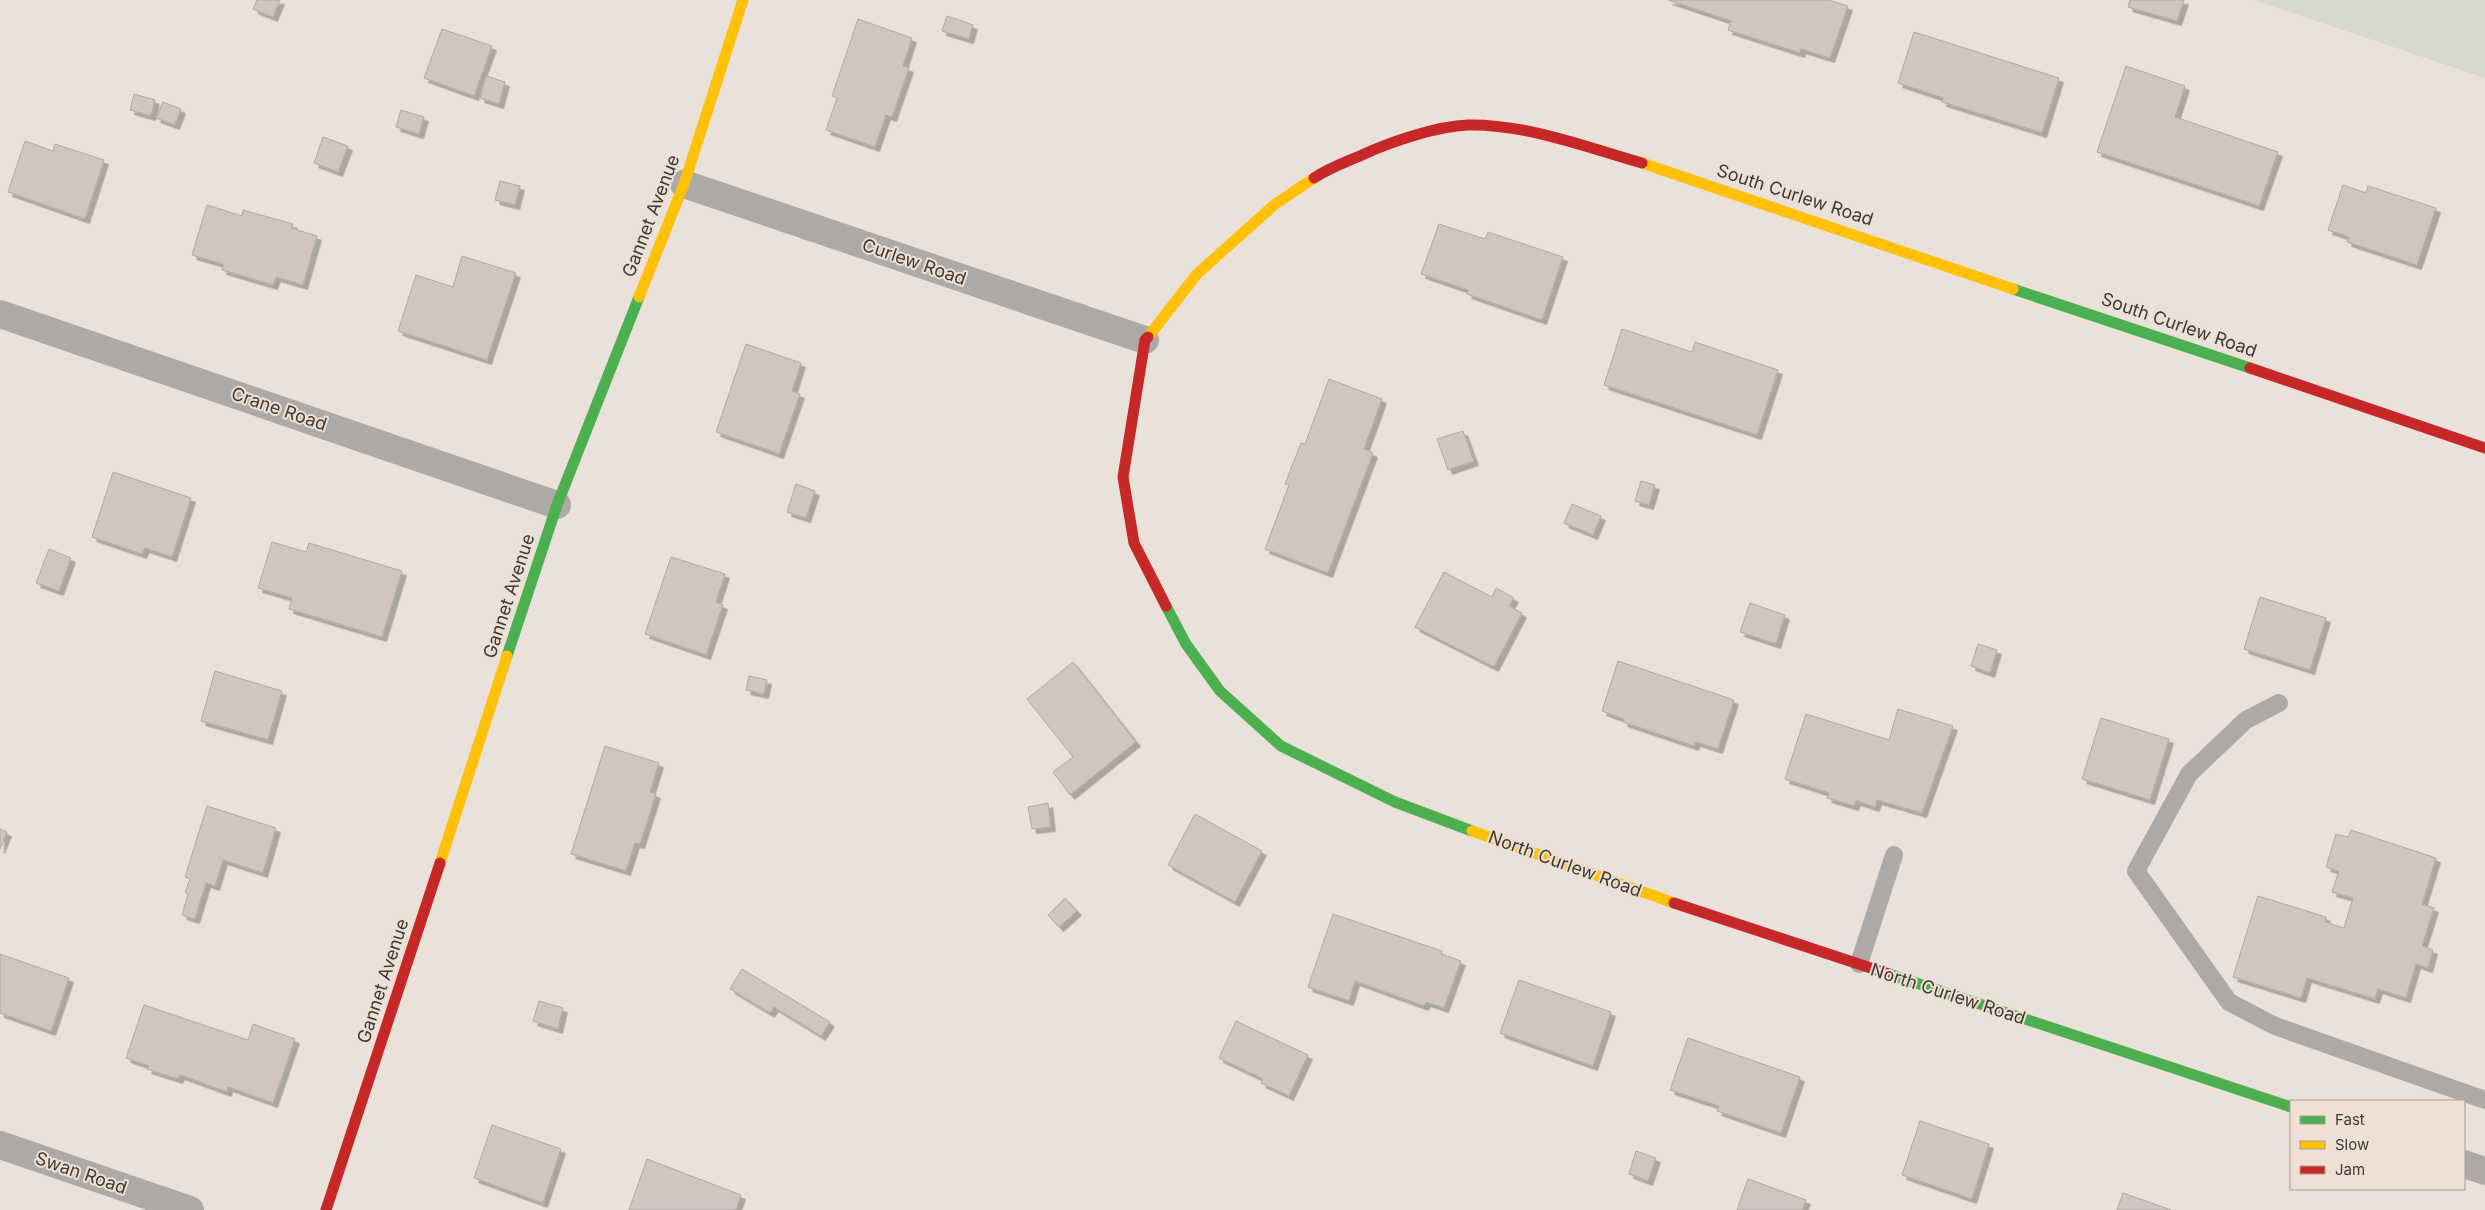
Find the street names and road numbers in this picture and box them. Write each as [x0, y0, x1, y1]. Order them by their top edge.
street label: Gannet Avenue [618, 152, 684, 280]
street label: South Curlew Road [1714, 159, 1876, 230]
street label: Curlew Road [859, 234, 969, 289]
street label: South Curlew Road [2099, 288, 2260, 361]
street label: Crane Road [229, 382, 330, 435]
street label: Gannet Avenue [479, 531, 539, 661]
street label: North Curlew Road [1486, 826, 1645, 901]
street label: Gannet Avenue [353, 916, 413, 1046]
street label: North Curlew Road [1868, 959, 2028, 1028]
street label: Swan Road [33, 1147, 130, 1198]

